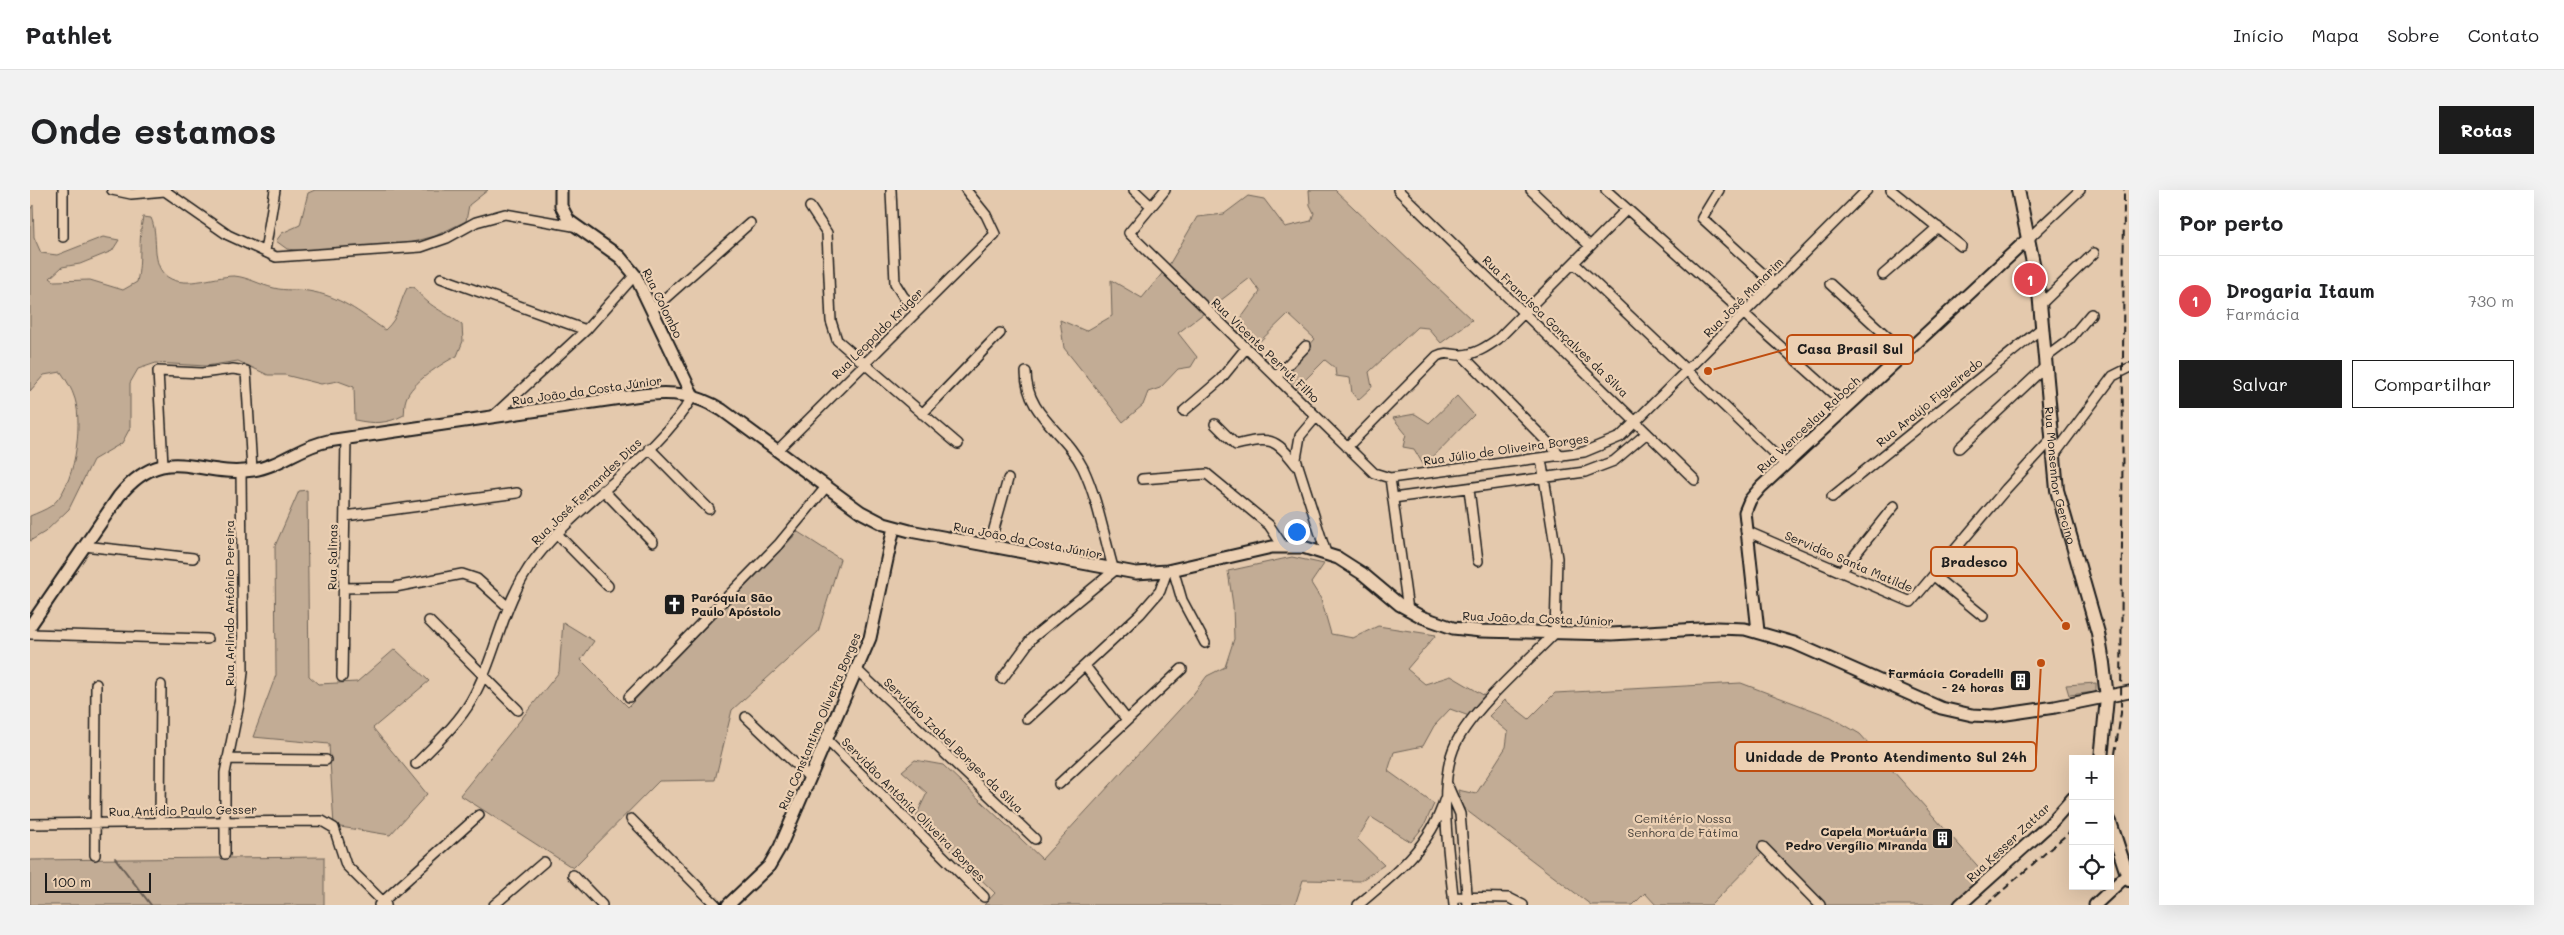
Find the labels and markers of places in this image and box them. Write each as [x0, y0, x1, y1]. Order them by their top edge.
pin: 1 [2014, 260, 2046, 298]
callout: Casa Brasil Sul [1787, 335, 1913, 364]
callout: Bradesco [1931, 547, 2017, 576]
place label: Paróquia São Paulo Apóstolo [691, 589, 781, 619]
church icon: Paróquia São Paulo Apóstolo [663, 592, 687, 616]
place label: Farmácia Coradelli - 24 horas [1888, 665, 2004, 695]
building icon: Farmácia Coradelli - 24 horas [2008, 668, 2032, 692]
callout: Unidade de Pronto Atendimento Sul 24h [1735, 742, 2036, 771]
place label: Capela Mortuária Pedro Vergílio Miranda [1785, 823, 1927, 853]
building icon: Capela Mortuária Pedro Vergílio Miranda [1931, 826, 1955, 850]

